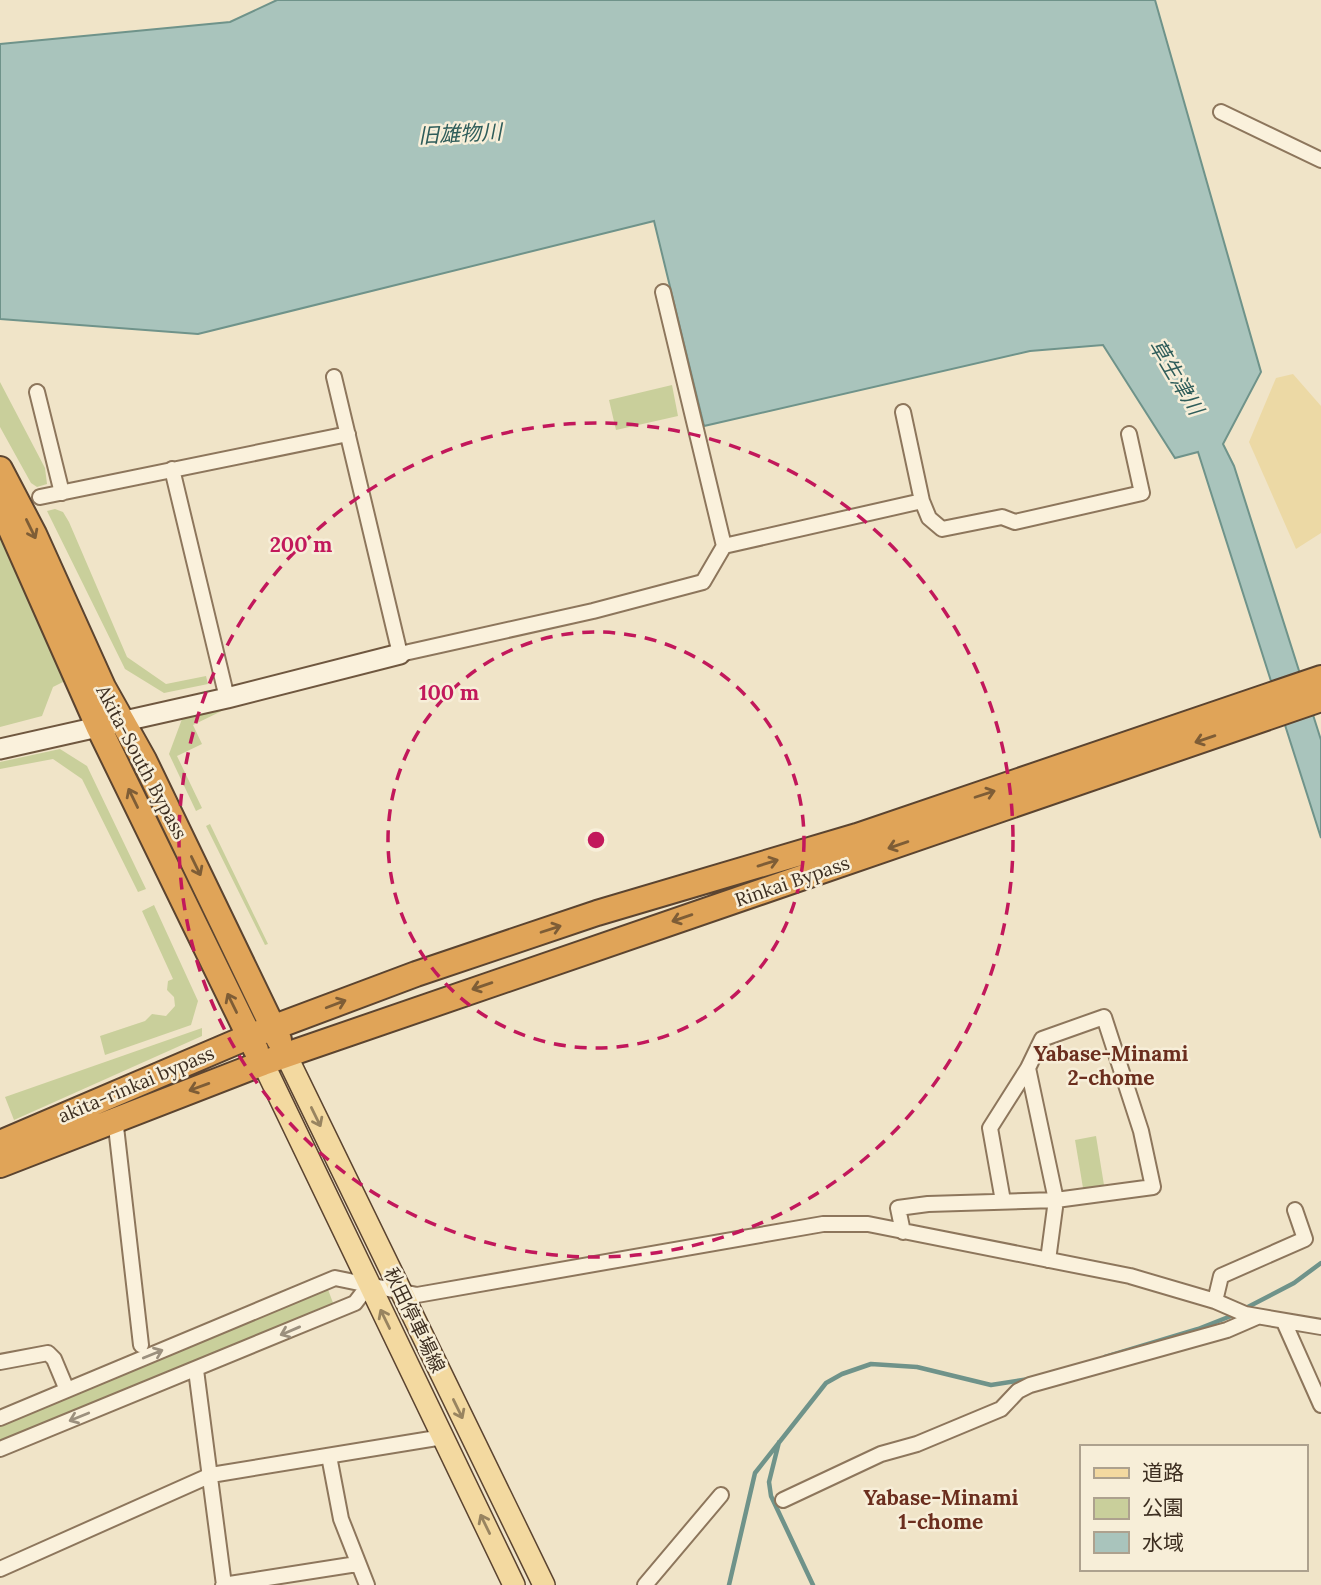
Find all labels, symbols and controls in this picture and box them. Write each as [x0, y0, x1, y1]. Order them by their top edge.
water label: 旧雄物川 [417, 118, 505, 149]
water label: 草生津川 [1143, 334, 1211, 421]
one-way arrow [25, 518, 39, 539]
text: 200 m [270, 531, 332, 558]
text: 100 m [419, 679, 479, 706]
street label: Akita-South Bypass [91, 680, 193, 843]
one-way arrow [1195, 734, 1217, 746]
one-way arrow [974, 787, 996, 799]
one-way arrow [125, 788, 139, 809]
centre of rings [584, 828, 608, 852]
one-way arrow [887, 840, 909, 852]
street label: Rinkai Bypass [732, 850, 853, 912]
one-way arrow [189, 855, 203, 876]
one-way arrow [757, 855, 779, 868]
one-way arrow [671, 912, 693, 925]
one-way arrow [539, 922, 561, 934]
one-way arrow [471, 981, 493, 993]
one-way arrow [224, 993, 238, 1014]
one-way arrow [324, 996, 346, 1009]
street label: akita-rinkai bypass [54, 1040, 218, 1128]
district label: Yabase-Minami 2-chome [1034, 1040, 1189, 1091]
one-way arrow [189, 1081, 211, 1094]
one-way arrow [310, 1106, 324, 1127]
street label: 秋田停車場線 [379, 1264, 451, 1376]
one-way arrow [377, 1309, 391, 1330]
one-way arrow [279, 1325, 301, 1338]
one-way arrow [142, 1347, 164, 1360]
one-way arrow [452, 1398, 466, 1419]
one-way arrow [69, 1411, 91, 1424]
legend [1080, 1445, 1307, 1571]
text: 道路 [1142, 1459, 1184, 1486]
district label: Yabase-Minami 1-chome [864, 1484, 1019, 1535]
text: 公園 [1142, 1494, 1184, 1521]
one-way arrow [477, 1513, 490, 1534]
text: 水域 [1142, 1529, 1184, 1556]

